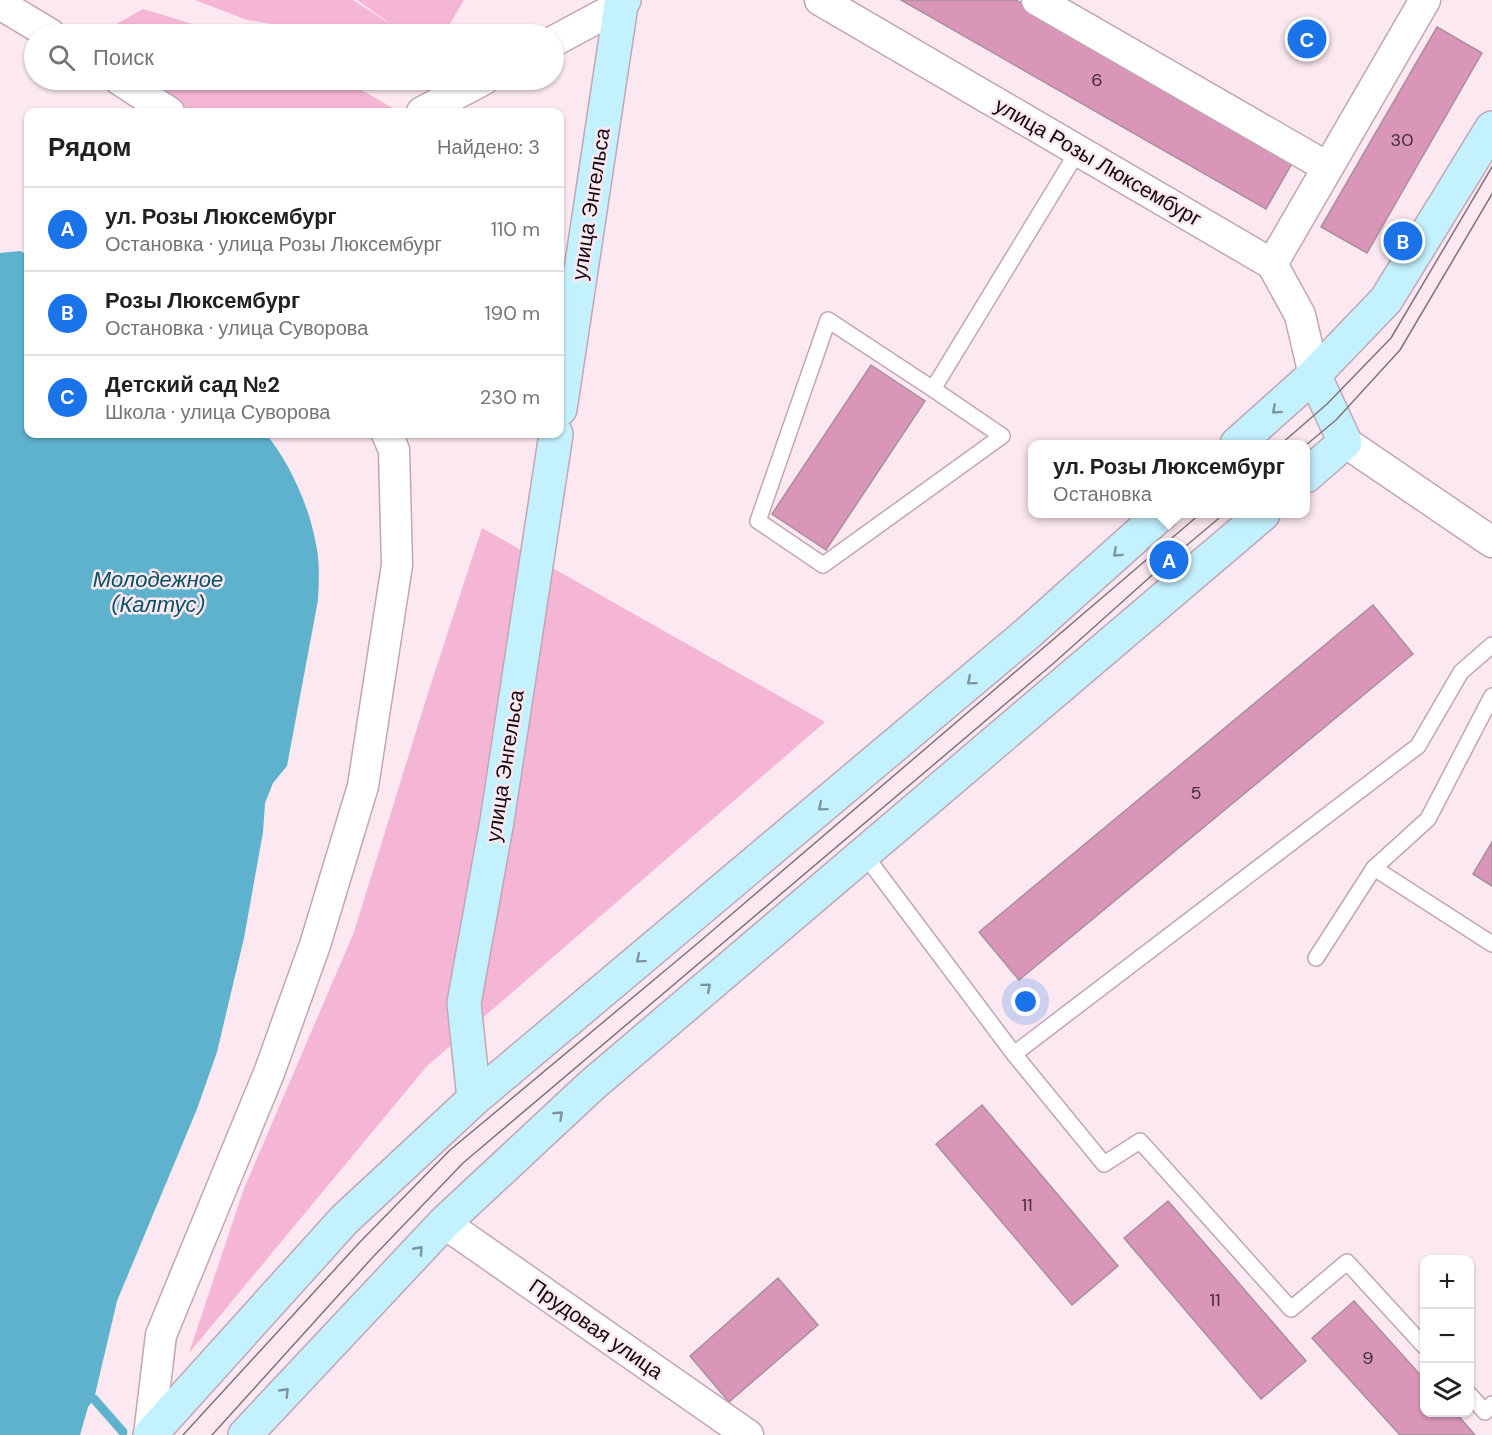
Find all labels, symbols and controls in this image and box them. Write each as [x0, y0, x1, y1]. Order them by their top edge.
pin: C [1288, 16, 1326, 62]
search box [24, 24, 564, 90]
icon: search [45, 41, 78, 74]
text: Поиск [93, 43, 154, 72]
house number: 6 [1091, 68, 1103, 92]
street label: улица Розы Люксембург [989, 91, 1207, 233]
street label: улица Энгельса [565, 126, 617, 282]
house number: 30 [1391, 128, 1413, 152]
text: Рядом [48, 130, 131, 164]
text: Найдено: 3 [437, 134, 540, 160]
text: ул. Розы Люксембург [105, 202, 337, 231]
text: A [60, 216, 75, 242]
text: 110 m [491, 216, 540, 242]
pin: B [1384, 218, 1422, 264]
text: Остановка · улица Розы Люксембург [105, 231, 442, 257]
text: Розы Люксембург [105, 286, 300, 315]
text: B [61, 300, 74, 326]
text: 190 m [484, 300, 540, 326]
text: Остановка · улица Суворова [105, 315, 368, 341]
text: Детский сад №2 [105, 370, 280, 399]
text: C [60, 384, 75, 410]
text: 230 m [480, 384, 540, 410]
text: Школа · улица Суворова [105, 399, 330, 425]
one-way arrow [1272, 403, 1282, 414]
popup [1028, 440, 1310, 518]
text: ул. Розы Люксембург [1053, 452, 1285, 481]
text: Остановка [1053, 481, 1152, 507]
pin: A [1150, 538, 1188, 582]
one-way arrow [1114, 546, 1124, 557]
water label: Молодежное (Калтус) [93, 565, 223, 619]
one-way arrow [967, 674, 978, 685]
street label: улица Энгельса [479, 688, 531, 844]
house number: 5 [1191, 781, 1201, 805]
one-way arrow [818, 800, 829, 811]
one-way arrow [636, 952, 647, 963]
one-way arrow [700, 984, 711, 995]
your location [1011, 987, 1040, 1016]
one-way arrow [553, 1111, 563, 1122]
house number: 11 [1021, 1193, 1033, 1217]
one-way arrow [412, 1247, 423, 1257]
map controls [1420, 1255, 1474, 1417]
button: + [1420, 1255, 1474, 1309]
street label: Прудовая улица [523, 1272, 669, 1386]
house number: 11 [1209, 1288, 1221, 1312]
button: − [1420, 1309, 1474, 1363]
house number: 9 [1362, 1346, 1374, 1370]
button: layers [1420, 1363, 1474, 1417]
one-way arrow [278, 1388, 289, 1398]

